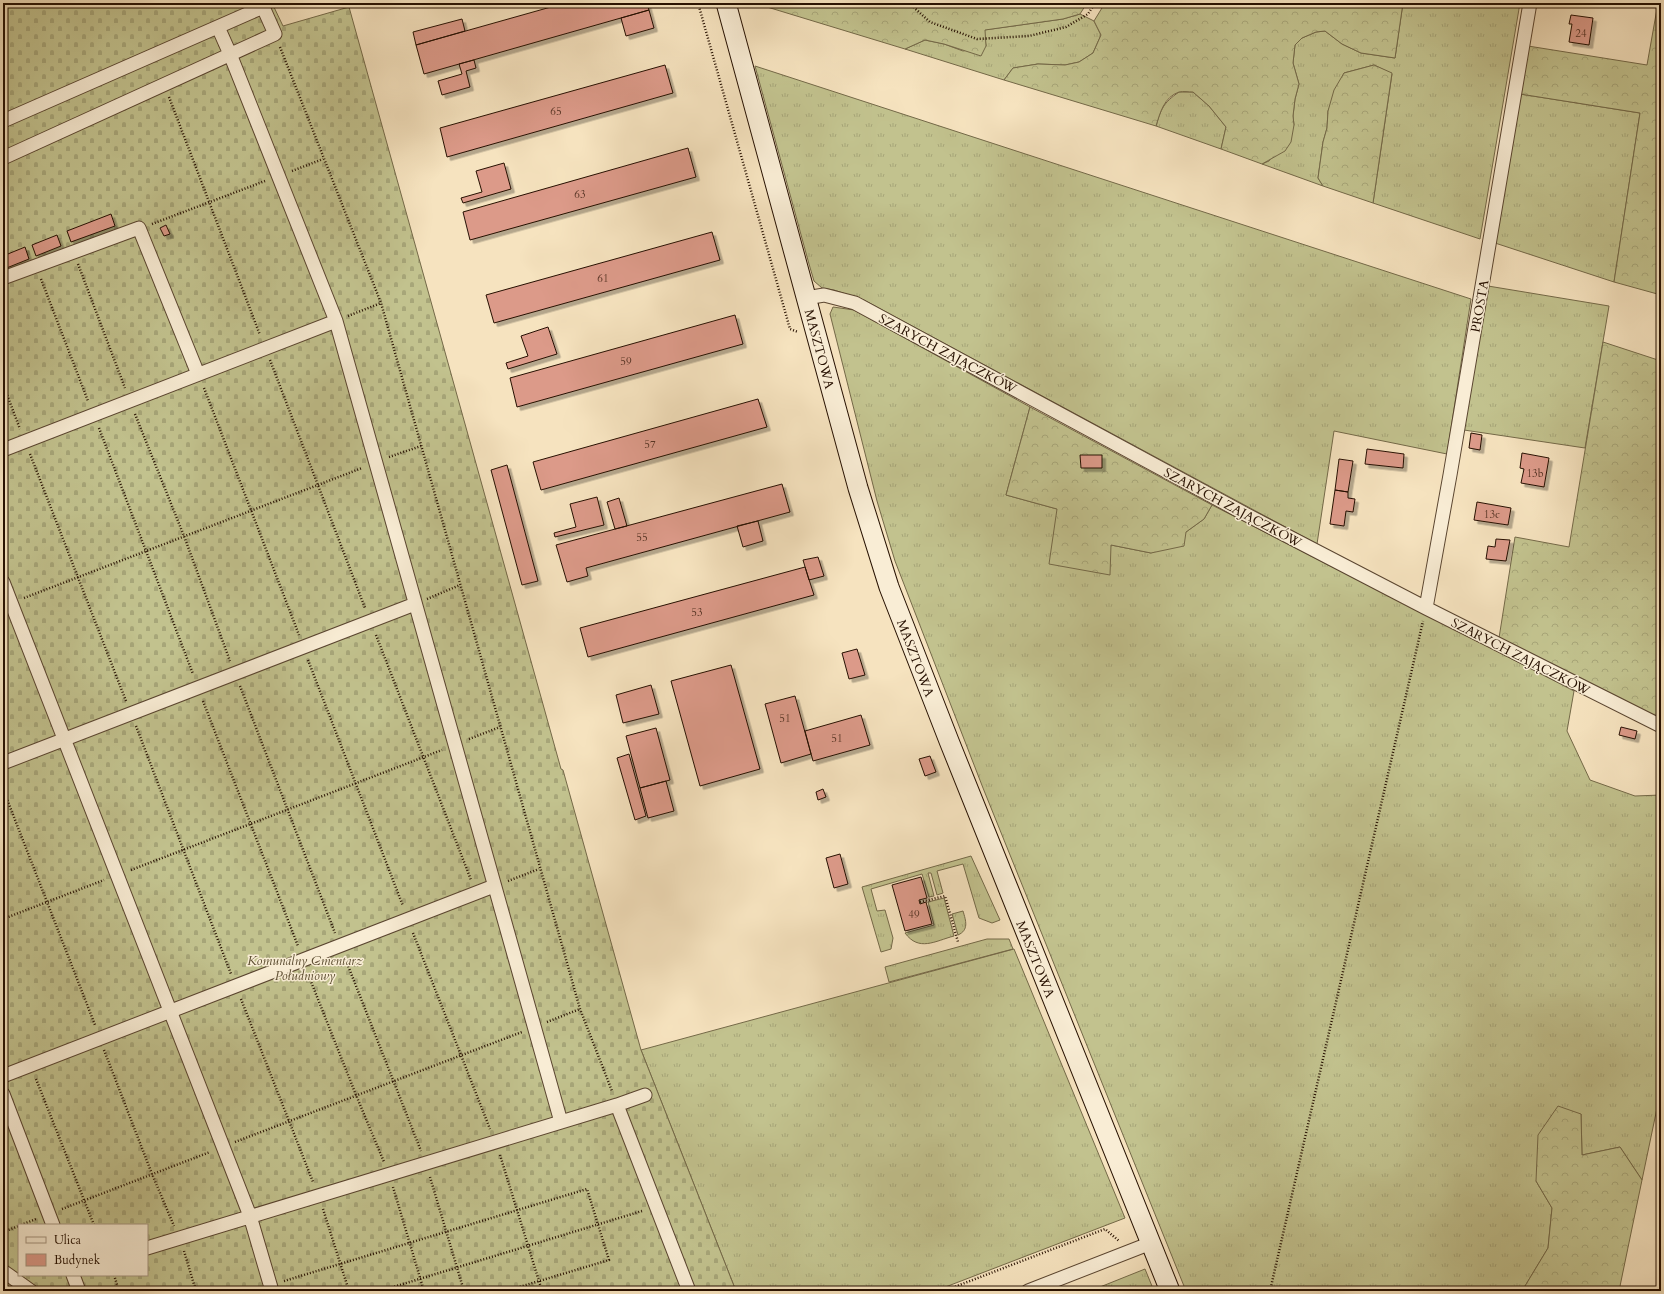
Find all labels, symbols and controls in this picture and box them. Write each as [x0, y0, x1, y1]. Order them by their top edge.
house number: 24 [1575, 26, 1587, 41]
house number: 65 [550, 104, 562, 119]
house number: 63 [574, 187, 586, 202]
house number: 61 [597, 271, 609, 286]
street label: PROSTA [1466, 278, 1494, 334]
street label: MASZTOWA [800, 307, 838, 392]
street label: SZARYCH ZAJĄCZKÓW [876, 310, 1020, 398]
house number: 59 [620, 354, 632, 369]
house number: 57 [644, 437, 656, 452]
street label: SZARYCH ZAJĄCZKÓW [1161, 464, 1305, 552]
house number: 13b [1526, 466, 1544, 481]
house number: 13c [1484, 507, 1500, 522]
house number: 55 [636, 530, 648, 545]
house number: 53 [691, 605, 703, 620]
street label: SZARYCH ZAJĄCZKÓW [1448, 614, 1594, 700]
street label: MASZTOWA [892, 617, 938, 700]
house number: 51 [779, 711, 791, 726]
house number: 51 [831, 731, 843, 746]
house number: 49 [908, 907, 920, 922]
street label: MASZTOWA [1011, 918, 1059, 1001]
park label: Komunalny Cmentarz Południowy [247, 952, 364, 985]
legend [18, 1224, 148, 1276]
text: Ulica [54, 1232, 82, 1248]
text: Budynek [54, 1252, 101, 1268]

